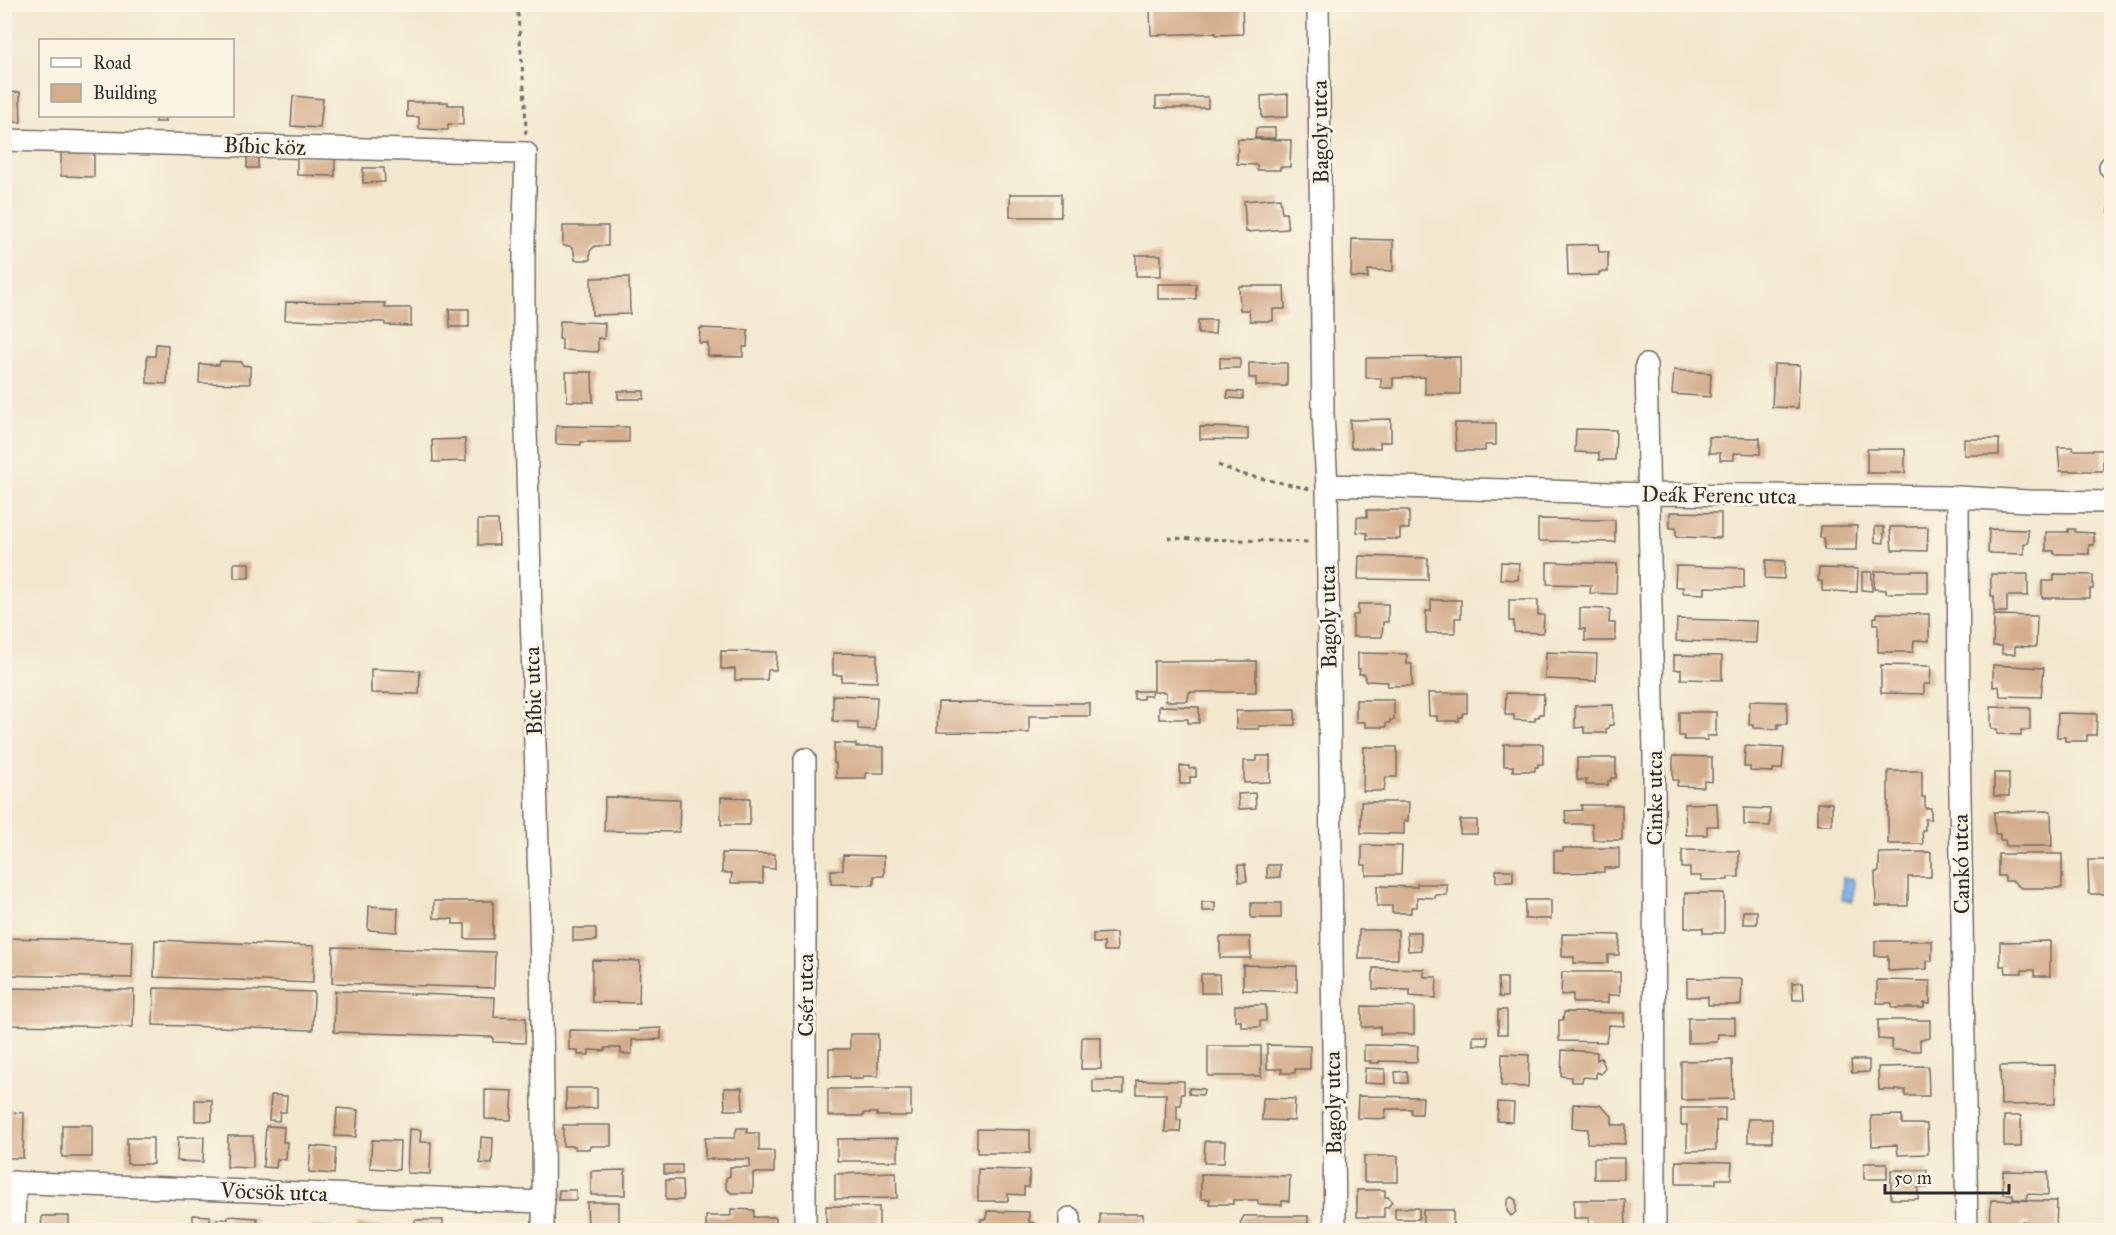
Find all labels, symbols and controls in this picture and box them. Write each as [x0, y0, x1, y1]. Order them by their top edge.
legend [39, 39, 234, 117]
text: Road [93, 52, 131, 74]
street label: Bagoly utca [1306, 79, 1334, 184]
text: Building [93, 82, 157, 105]
street label: Bíbic köz [223, 131, 307, 161]
street label: Deák Ferenc utca [1641, 480, 1797, 510]
street label: Bagoly utca [1314, 564, 1342, 669]
street label: Bíbic utca [518, 645, 548, 736]
street label: Cinke utca [1641, 750, 1668, 845]
street label: Cankó utca [1947, 813, 1975, 914]
street label: Csér utca [792, 953, 819, 1037]
street label: Bagoly utca [1319, 1050, 1347, 1155]
scale bar [1885, 1157, 2010, 1195]
text: 50 m [1894, 1167, 1932, 1189]
street label: Vöcsök utca [219, 1177, 329, 1207]

